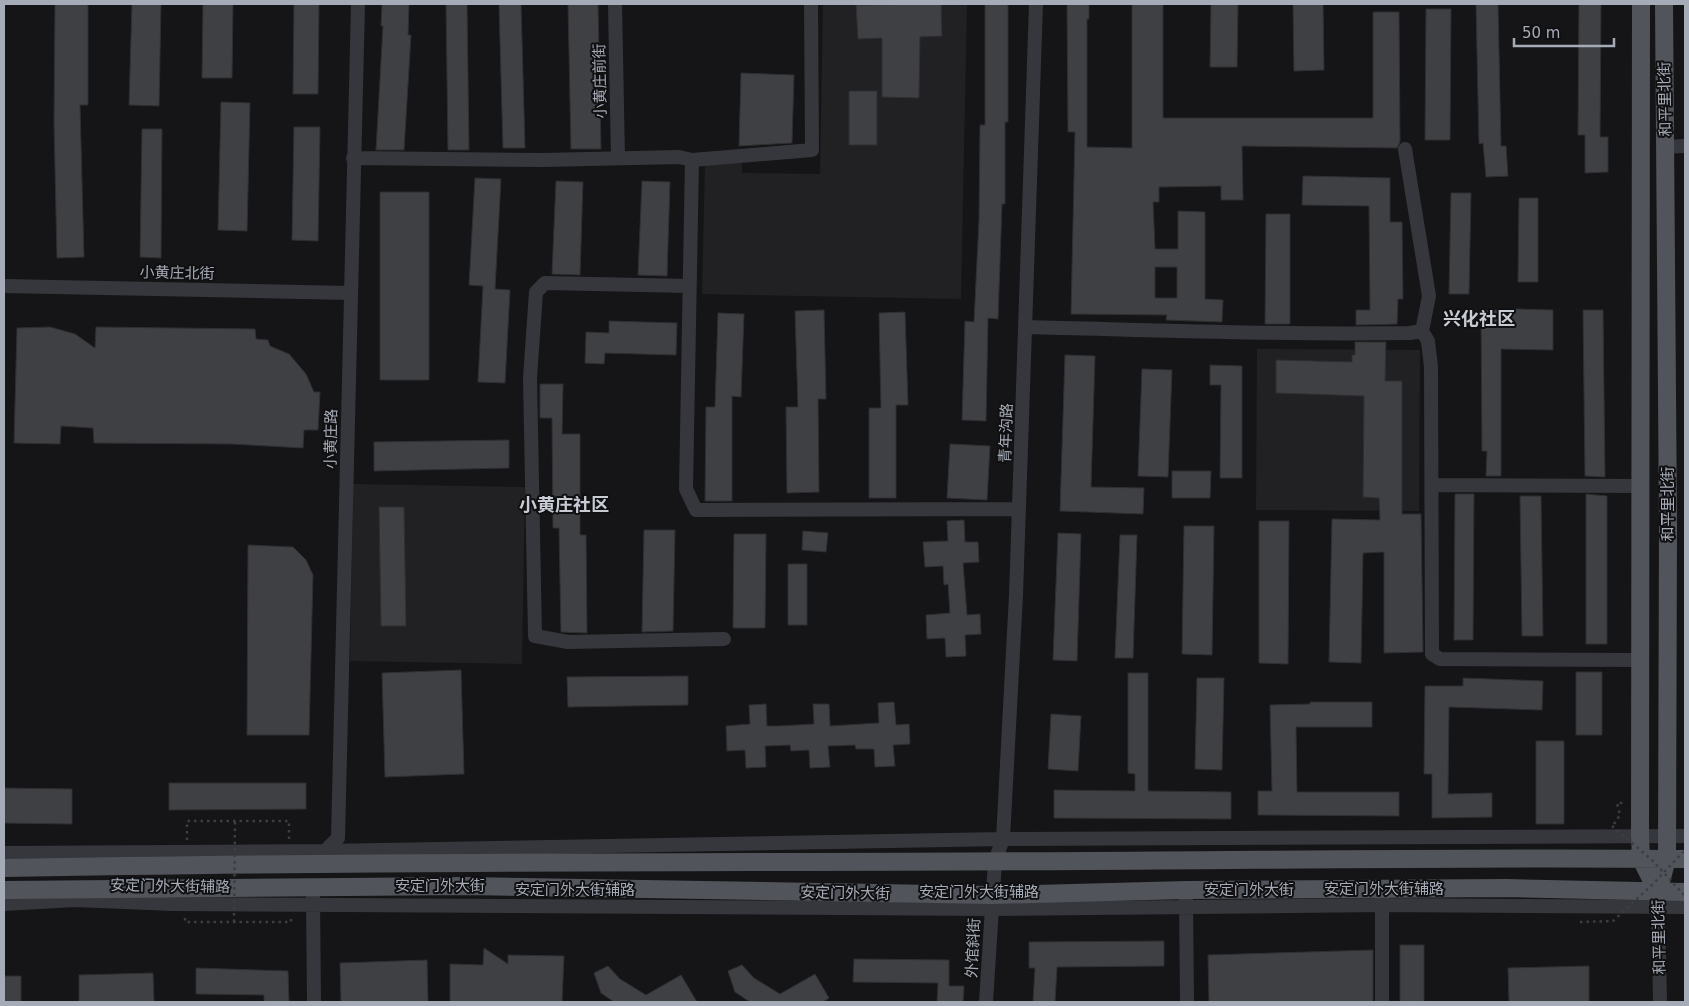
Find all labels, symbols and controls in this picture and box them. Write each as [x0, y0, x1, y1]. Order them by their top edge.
scale bar [1514, 15, 1614, 47]
text: 50 m [1522, 24, 1560, 42]
street label: 小黄庄前街 [590, 43, 610, 119]
street label: 和平里北街 [1655, 61, 1675, 137]
street label: 小黄庄北街 [139, 263, 215, 283]
district label: 兴化社区 [1443, 308, 1515, 329]
street label: 青年沟路 [996, 403, 1016, 463]
street label: 小黄庄路 [321, 409, 341, 469]
street label: 和平里北街 [1659, 466, 1677, 542]
district label: 小黄庄社区 [519, 494, 609, 515]
street label: 安定门外大街辅路 [110, 876, 230, 896]
street label: 安定门外大街 [395, 877, 485, 895]
street label: 安定门外大街辅路 [1324, 880, 1444, 898]
street label: 安定门外大街辅路 [515, 881, 635, 899]
street label: 安定门外大街 [1204, 881, 1294, 899]
street label: 安定门外大街 [800, 883, 890, 903]
street label: 安定门外大街辅路 [919, 883, 1039, 901]
street label: 和平里北街 [1649, 899, 1669, 975]
street label: 外馆斜街 [962, 918, 984, 978]

